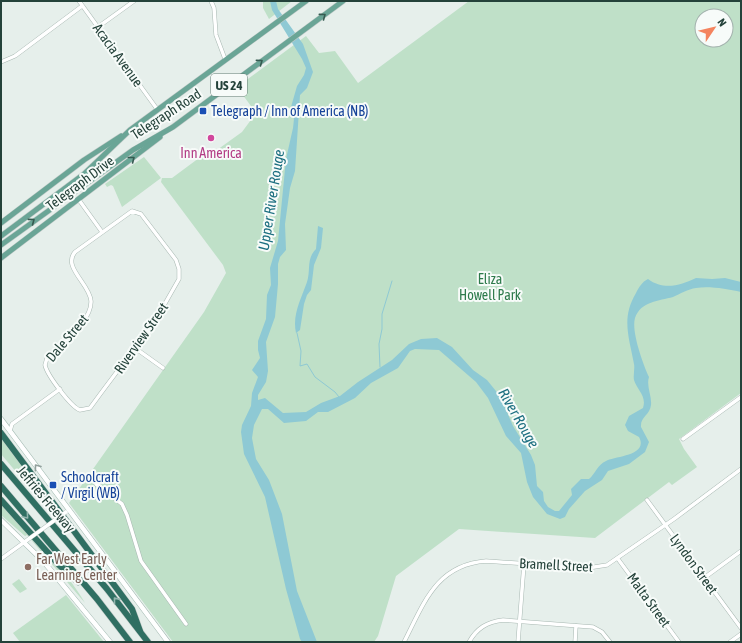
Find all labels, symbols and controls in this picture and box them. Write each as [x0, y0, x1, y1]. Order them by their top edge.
north arrow [694, 8, 734, 48]
one-way arrow [318, 13, 325, 20]
text: N [715, 16, 729, 28]
street label: Acacia Avenue [90, 20, 146, 90]
one-way arrow [256, 59, 263, 66]
road number: US 24 [211, 74, 247, 96]
street label: Telegraph Road [128, 85, 204, 143]
place label: Telegraph / Inn of America (NB) [211, 103, 368, 119]
marker: Telegraph / Inn of America (NB) [198, 106, 208, 116]
marker: Inn America [206, 133, 216, 143]
place label: Inn America [180, 145, 242, 161]
water label: Upper River Rouge [255, 148, 287, 252]
street label: Telegraph Drive [43, 152, 117, 214]
one-way arrow [128, 157, 135, 164]
one-way arrow [28, 219, 35, 226]
park label: Eliza Howell Park [459, 271, 521, 303]
street label: Riverview Street [111, 300, 171, 376]
street label: Dale Street [43, 311, 91, 365]
water label: River Rouge [495, 385, 543, 451]
street label: Jeffries Freeway [14, 463, 78, 536]
one-way arrow [35, 465, 42, 472]
place label: Schoolcraft / Virgil (WB) [61, 469, 120, 501]
marker: Schoolcraft / Virgil (WB) [48, 480, 58, 490]
one-way arrow [22, 511, 29, 518]
street label: Lyndon Street [667, 531, 721, 597]
place label: Far West Early Learning Center [36, 551, 118, 583]
street label: Bramell Street [519, 555, 593, 575]
marker: Far West Early Learning Center [23, 562, 33, 572]
street label: Malta Street [624, 570, 674, 630]
one-way arrow [114, 598, 121, 605]

